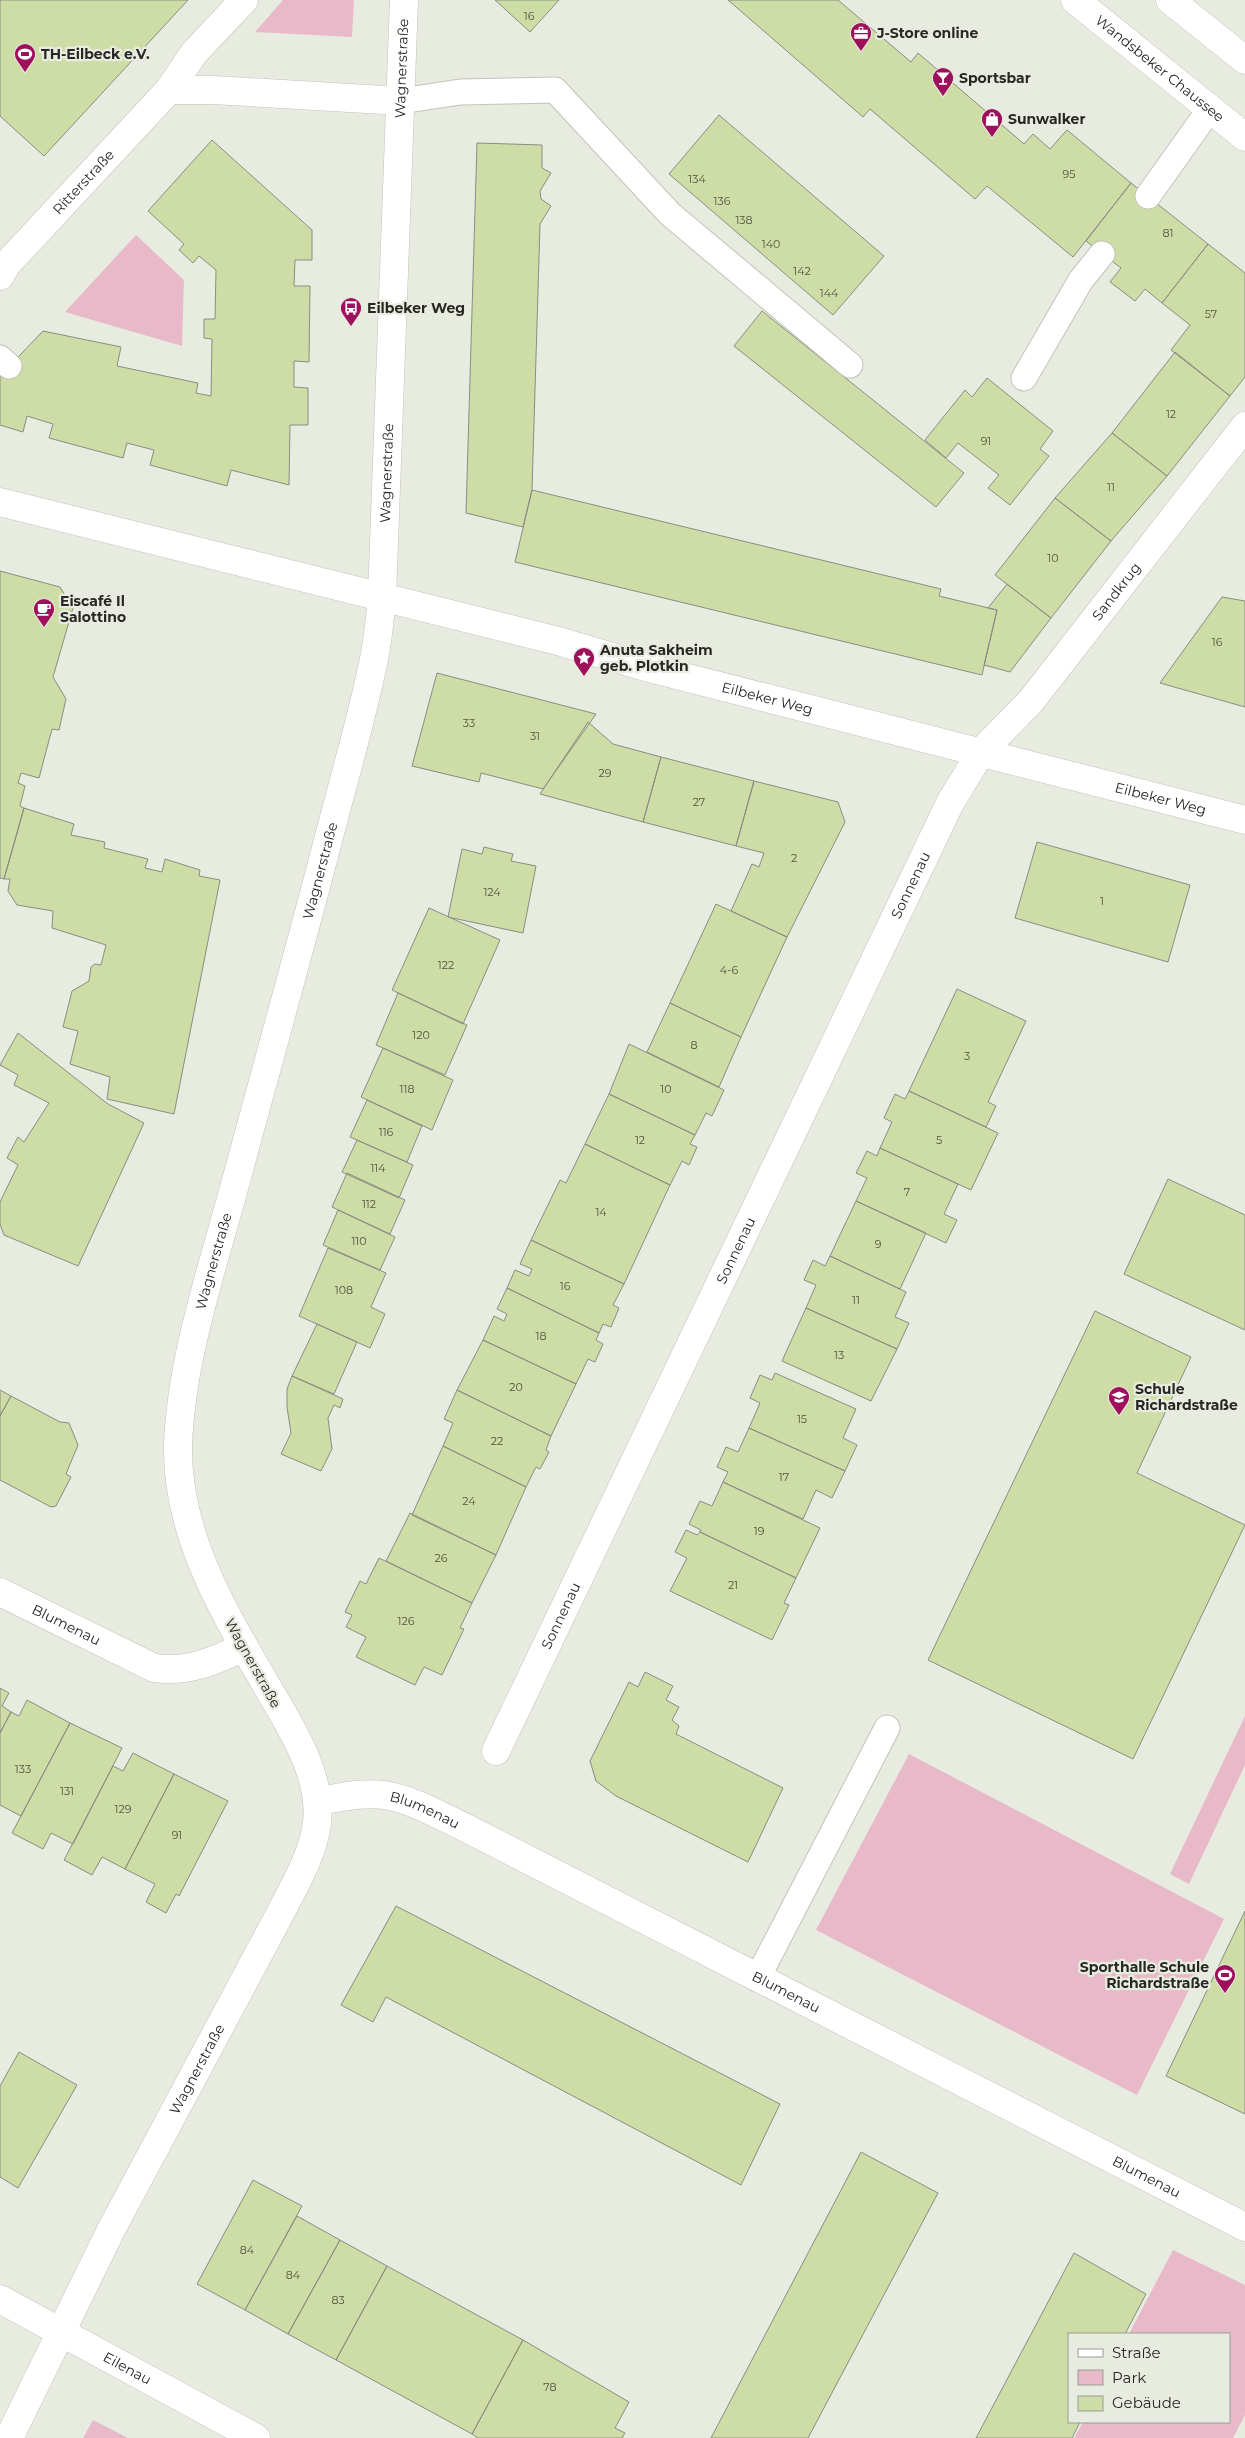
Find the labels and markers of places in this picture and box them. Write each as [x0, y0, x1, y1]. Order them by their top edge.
office icon: J-Store online [849, 21, 873, 52]
place label: J-Store online [876, 24, 978, 42]
sports icon: TH-Eilbeck e.V. [13, 42, 37, 73]
place label: TH-Eilbeck e.V. [41, 45, 150, 63]
bar icon: Sportsbar [931, 66, 955, 97]
place label: Sportsbar [959, 69, 1031, 87]
shop icon: Sunwalker [980, 107, 1004, 138]
place label: Sunwalker [1008, 110, 1085, 128]
bus stop icon: Eilbeker Weg [339, 296, 363, 327]
place label: Eilbeker Weg [367, 299, 465, 317]
place label: Eiscafé Il Salottino [60, 592, 126, 626]
cafe icon: Eiscafé Il Salottino [32, 597, 56, 628]
place label: Anuta Sakheim geb. Plotkin [599, 641, 713, 675]
place icon: Anuta Sakheim geb. Plotkin [572, 646, 596, 677]
place label: Schule Richardstraße [1135, 1380, 1238, 1414]
school or university icon: Schule Richardstraße [1107, 1385, 1131, 1416]
place label: Sporthalle Schule Richardstraße [1080, 1958, 1209, 1992]
sports icon: Sporthalle Schule Richardstraße [1213, 1963, 1237, 1994]

